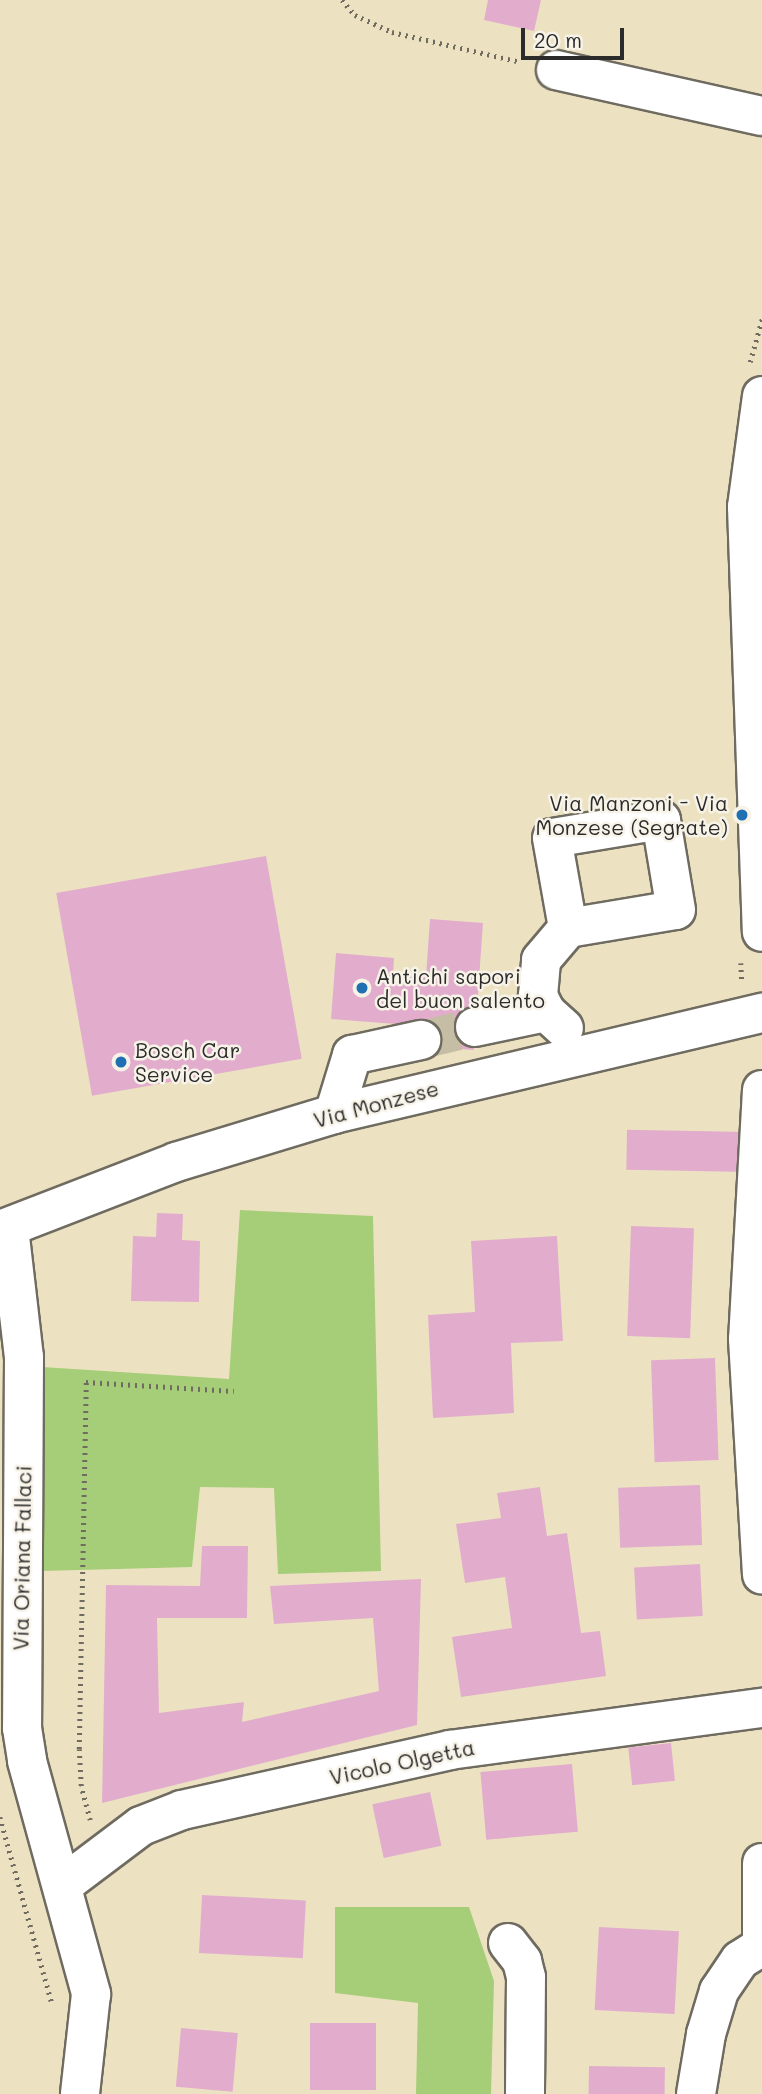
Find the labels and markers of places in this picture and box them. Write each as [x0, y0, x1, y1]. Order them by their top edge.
place label: Via Manzoni - Via Monzese (Segrate) [535, 790, 728, 840]
marker: Via Manzoni - Via Monzese (Segrate) [734, 807, 750, 823]
place label: Antichi sapori del buon salento [376, 963, 545, 1013]
marker: Antichi sapori del buon salento [354, 980, 370, 996]
place label: Bosch Car Service [135, 1037, 240, 1087]
marker: Bosch Car Service [113, 1054, 129, 1070]

